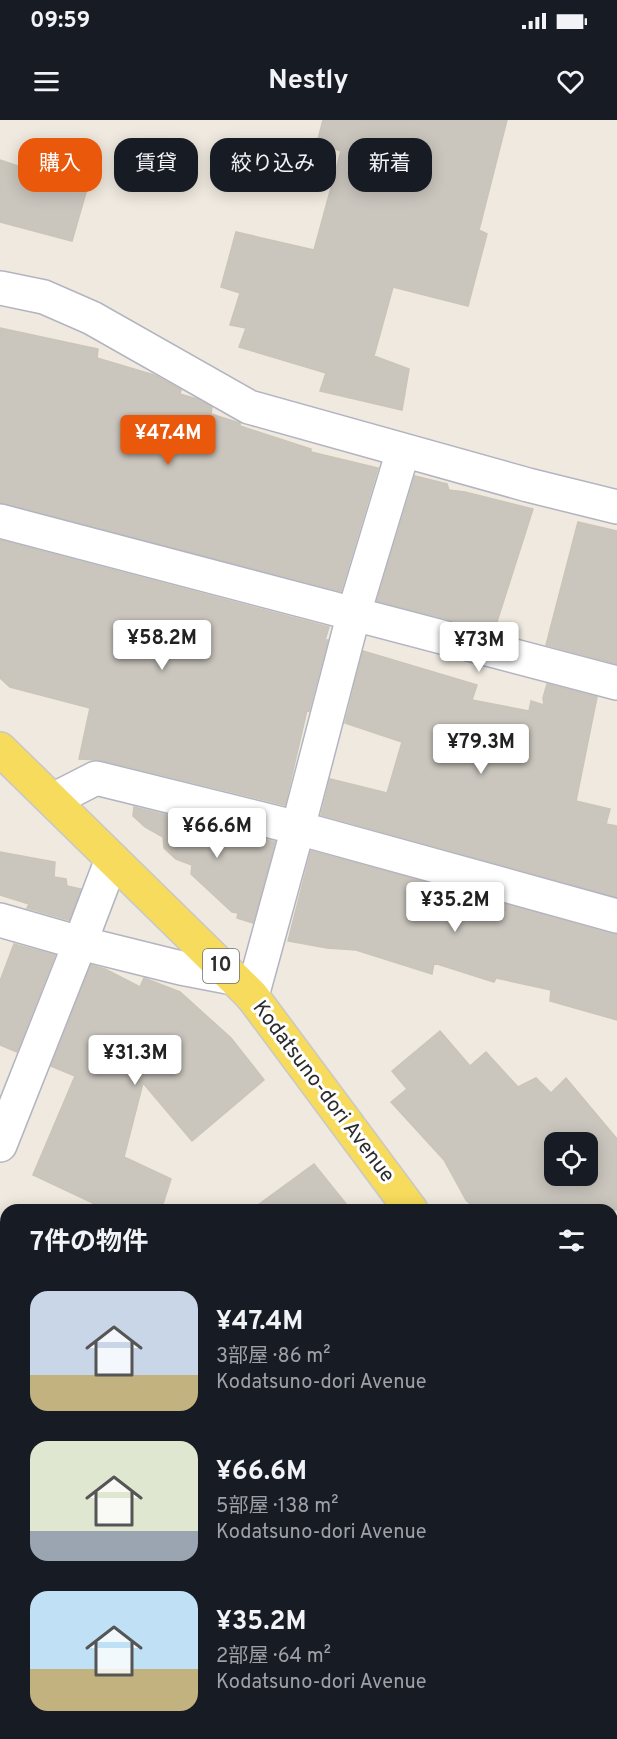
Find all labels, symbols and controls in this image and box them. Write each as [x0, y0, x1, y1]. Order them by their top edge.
text: 09:59 [30, 8, 90, 35]
text: Nestly [268, 64, 349, 98]
icon: menu [30, 65, 63, 98]
icon: heart [554, 65, 587, 98]
chip: 購入 [18, 138, 102, 192]
chip: 賃貸 [114, 138, 198, 192]
chip: 絞り込み [210, 138, 336, 192]
chip: 新着 [348, 138, 432, 192]
pin: ¥47.4M [119, 415, 217, 466]
text: ¥47.4M [134, 421, 202, 447]
pin: ¥58.2M [113, 620, 211, 671]
pin: ¥73M [443, 622, 515, 673]
text: ¥58.2M [127, 626, 197, 652]
text: ¥73M [454, 628, 504, 654]
pin: ¥79.3M [432, 724, 530, 775]
text: ¥79.3M [447, 730, 515, 756]
pin: ¥66.6M [168, 808, 266, 859]
text: ¥66.6M [182, 814, 252, 840]
pin: ¥35.2M [406, 882, 504, 933]
text: ¥35.2M [420, 888, 490, 914]
road number: 10 [203, 949, 239, 983]
street label: Kodatsuno-dori Avenue [246, 996, 400, 1188]
pin: ¥31.3M [86, 1035, 184, 1086]
text: ¥31.3M [102, 1041, 168, 1067]
map controls [544, 1132, 598, 1186]
button: locate [544, 1132, 598, 1186]
icon: filters [555, 1224, 588, 1257]
text: 7件の物件 [30, 1227, 148, 1260]
text: ¥47.4M [216, 1306, 303, 1339]
icon: home [78, 1315, 150, 1387]
text: 3部屋 · 86 m² [216, 1344, 330, 1370]
text: Kodatsuno-dori Avenue [216, 1370, 426, 1396]
text: ¥66.6M [216, 1456, 307, 1489]
icon: home [78, 1465, 150, 1537]
text: 5部屋 · 138 m² [216, 1494, 338, 1520]
text: Kodatsuno-dori Avenue [216, 1520, 426, 1546]
text: ¥35.2M [216, 1606, 307, 1639]
icon: home [78, 1615, 150, 1687]
text: 2部屋 · 64 m² [216, 1644, 331, 1670]
text: Kodatsuno-dori Avenue [216, 1670, 426, 1696]

